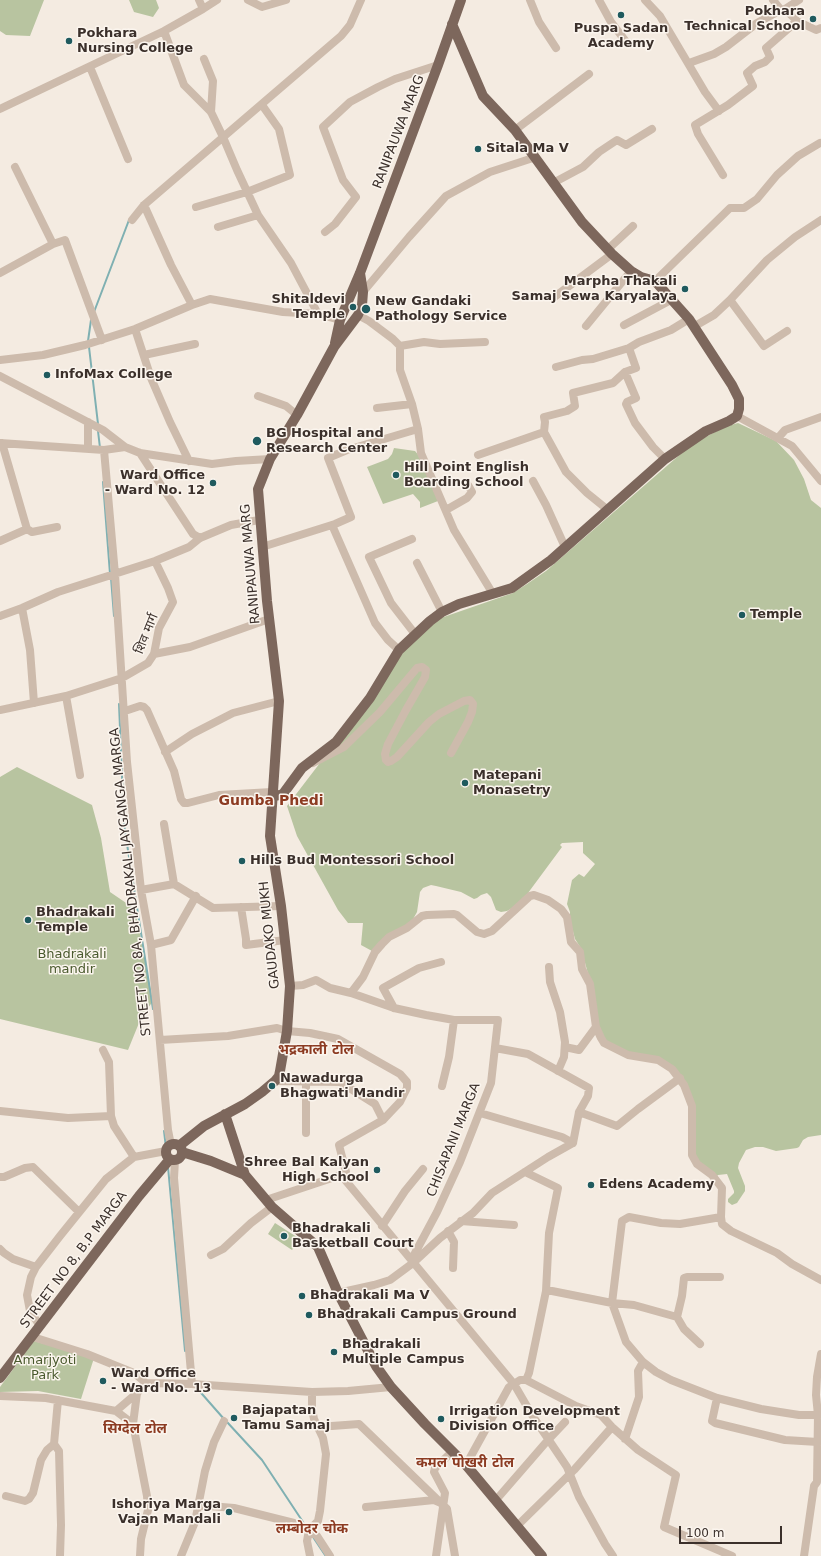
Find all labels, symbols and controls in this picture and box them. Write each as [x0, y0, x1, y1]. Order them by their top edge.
place label: Pokhara Technical School [684, 4, 805, 35]
marker: Puspa Sadan Academy [616, 10, 626, 20]
marker: Pokhara Technical School [808, 14, 818, 24]
place label: Puspa Sadan Academy [574, 21, 668, 52]
place label: Pokhara Nursing College [77, 26, 193, 57]
marker: Pokhara Nursing College [64, 36, 74, 46]
street label: RANIPAUWA MARG [370, 73, 428, 191]
place label: Sitala Ma V [486, 141, 569, 157]
marker: Sitala Ma V [473, 144, 483, 154]
place label: Marpha Thakali Samaj Sewa Karyalaya [511, 274, 677, 305]
marker: Marpha Thakali Samaj Sewa Karyalaya [680, 284, 690, 294]
place label: Shitaldevi Temple [271, 292, 345, 323]
place label: New Gandaki Pathology Service [375, 294, 507, 325]
marker: Shitaldevi Temple [348, 302, 358, 312]
marker: New Gandaki Pathology Service [360, 303, 372, 315]
place label: InfoMax College [55, 367, 173, 383]
marker: InfoMax College [42, 370, 52, 380]
place label: BG Hospital and Research Center [266, 426, 387, 457]
marker: BG Hospital and Research Center [251, 435, 263, 447]
place label: Hill Point English Boarding School [404, 460, 529, 491]
place label: Ward Office - Ward No. 12 [105, 468, 205, 499]
marker: Hill Point English Boarding School [391, 470, 401, 480]
marker: Ward Office - Ward No. 12 [208, 478, 218, 488]
street label: RANIPAUWA MARG [238, 503, 264, 625]
place label: Temple [750, 607, 802, 623]
marker: Temple [737, 610, 747, 620]
street label: शिव मार्ग [132, 612, 162, 656]
street label: STREET NO 8A, BHADRAKALI JAYGANGA MARGA [107, 727, 155, 1037]
place label: Matepani Monasetry [473, 768, 551, 799]
marker: Matepani Monasetry [460, 778, 470, 788]
district label: Gumba Phedi [219, 793, 323, 809]
place label: Hills Bud Montessori School [250, 853, 454, 869]
marker: Hills Bud Montessori School [237, 856, 247, 866]
street label: GAUDAKO MUKH [257, 880, 283, 990]
place label: Bhadrakali Temple [36, 905, 115, 936]
marker: Bhadrakali Temple [23, 915, 33, 925]
park label: Bhadrakali mandir [37, 947, 107, 978]
district label: भद्रकाली टोल [278, 1042, 354, 1058]
place label: Nawadurga Bhagwati Mandir [280, 1071, 404, 1102]
marker: Nawadurga Bhagwati Mandir [267, 1081, 277, 1091]
street label: CHISAPANI MARGA [424, 1081, 484, 1199]
place label: Shree Bal Kalyan High School [244, 1155, 369, 1186]
marker: Shree Bal Kalyan High School [372, 1165, 382, 1175]
place label: Edens Academy [599, 1177, 714, 1193]
marker: Edens Academy [586, 1180, 596, 1190]
street label: STREET NO 8, B.P MARGA [17, 1188, 131, 1332]
place label: Bhadrakali Basketball Court [292, 1221, 414, 1252]
marker: Bhadrakali Basketball Court [279, 1231, 289, 1241]
place label: Bhadrakali Ma V [310, 1288, 430, 1304]
marker: Bhadrakali Ma V [297, 1291, 307, 1301]
place label: Bhadrakali Campus Ground [317, 1307, 517, 1323]
marker: Bhadrakali Campus Ground [304, 1310, 314, 1320]
place label: Bhadrakali Multiple Campus [342, 1337, 465, 1368]
marker: Bhadrakali Multiple Campus [329, 1347, 339, 1357]
park label: Amarjyoti Park [14, 1353, 76, 1384]
place label: Ward Office - Ward No. 13 [111, 1366, 211, 1397]
marker: Ward Office - Ward No. 13 [98, 1376, 108, 1386]
place label: Bajapatan Tamu Samaj [242, 1403, 330, 1434]
place label: Irrigation Development Division Office [449, 1404, 620, 1435]
marker: Bajapatan Tamu Samaj [229, 1413, 239, 1423]
marker: Irrigation Development Division Office [436, 1414, 446, 1424]
district label: सिग्देल टोल [103, 1421, 167, 1437]
district label: कमल पोखरी टोल [416, 1455, 514, 1471]
place label: Ishoriya Marga Vajan Mandali [111, 1497, 221, 1528]
marker: Ishoriya Marga Vajan Mandali [224, 1507, 234, 1517]
scale bar [681, 1518, 784, 1544]
district label: लम्बोदर चोक [276, 1521, 348, 1537]
text: 100 m [686, 1526, 724, 1540]

